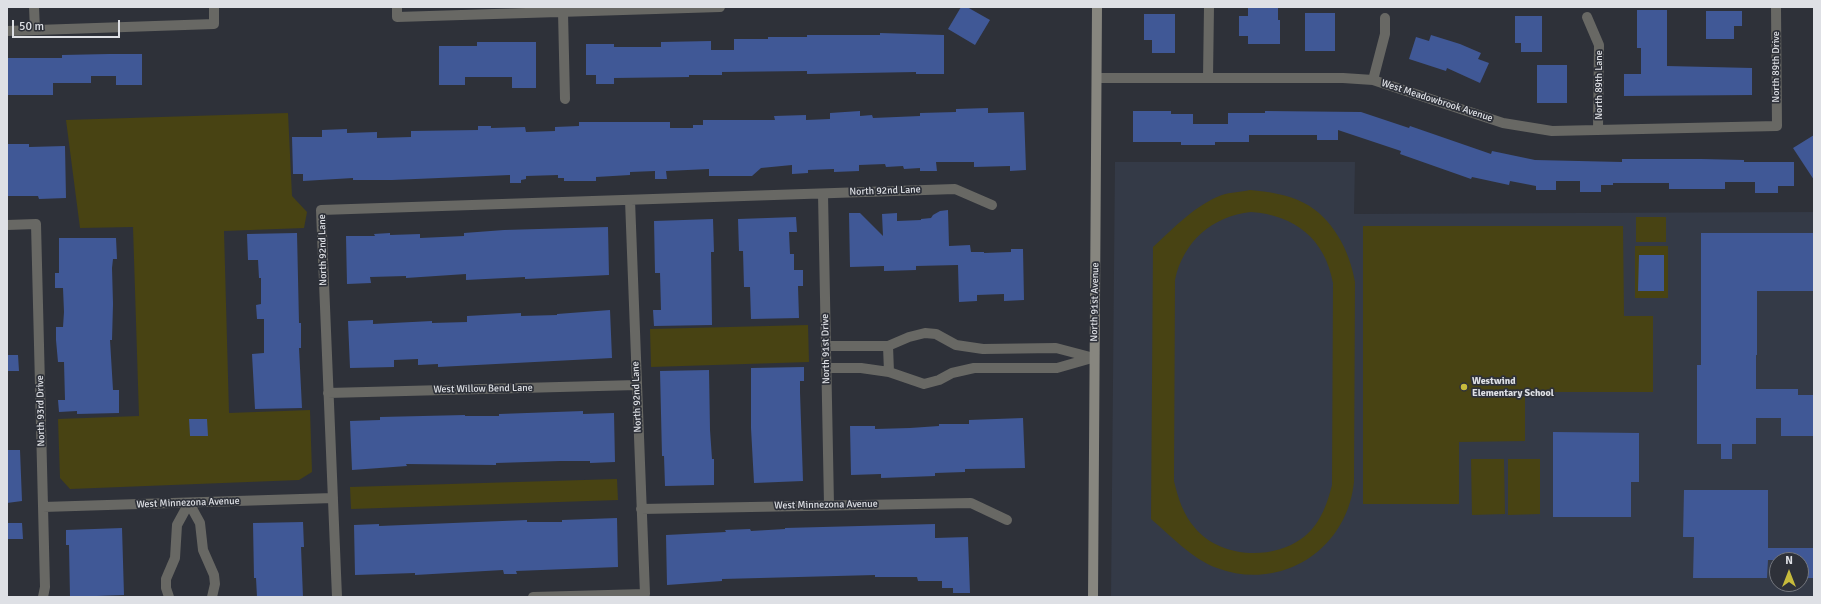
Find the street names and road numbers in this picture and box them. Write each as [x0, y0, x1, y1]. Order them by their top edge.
street label: North 89th Drive [1770, 31, 1782, 103]
street label: North 89th Lane [1593, 50, 1605, 120]
street label: West Meadowbrook Avenue [1380, 77, 1494, 125]
street label: North 92nd Lane [849, 184, 921, 198]
street label: North 92nd Lane [316, 214, 330, 286]
street label: North 91st Avenue [1088, 262, 1102, 342]
street label: North 91st Drive [819, 314, 833, 384]
street label: North 92nd Lane [630, 361, 644, 433]
street label: North 93rd Drive [34, 375, 48, 447]
street label: West Willow Bend Lane [433, 382, 533, 396]
street label: West Minnezona Avenue [136, 495, 240, 511]
street label: West Minnezona Avenue [774, 498, 878, 512]

